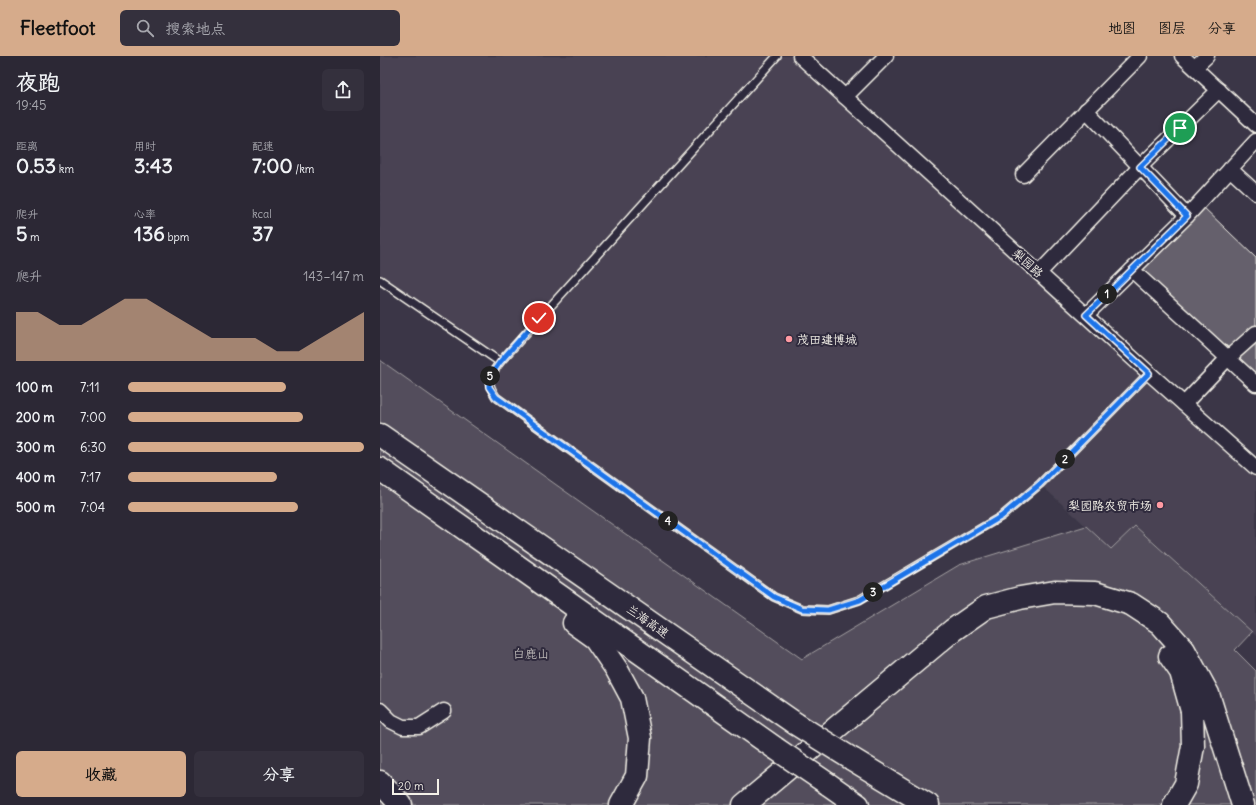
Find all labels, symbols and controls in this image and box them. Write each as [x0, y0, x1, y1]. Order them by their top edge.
search box [120, 10, 400, 46]
text: Fleetfoot [20, 16, 96, 40]
icon: search [134, 17, 156, 39]
text: 搜索地点 [166, 19, 226, 38]
text: 地图 [1108, 19, 1136, 37]
text: 图层 [1158, 19, 1186, 37]
text: 分享 [1208, 19, 1236, 37]
text: 夜跑 [16, 68, 60, 96]
button: share [322, 69, 364, 111]
text: 19:45 [16, 97, 47, 114]
pin [1163, 111, 1197, 145]
icon: arrive [1169, 117, 1191, 139]
text: 距离 [16, 139, 38, 153]
text: 用时 [134, 139, 156, 153]
text: 配速 [252, 139, 274, 153]
text: 0.53 [16, 153, 56, 178]
text: 3:43 [134, 153, 173, 178]
text: 7:00 [252, 153, 293, 178]
text: km [56, 162, 74, 176]
text: /km [293, 162, 315, 176]
text: 爬升 [16, 207, 38, 221]
text: 心率 [134, 207, 156, 221]
text: kcal [252, 207, 272, 221]
text: 5 [16, 221, 28, 246]
text: 136 [134, 221, 165, 246]
text: 37 [252, 221, 273, 246]
text: m [28, 230, 40, 244]
text: bpm [165, 230, 189, 244]
street label: 梨园路 [1010, 245, 1046, 281]
text: 爬升 [16, 268, 42, 285]
text: 143–147 m [303, 268, 364, 285]
pin: 1 [1097, 284, 1117, 304]
text: 1 [1105, 287, 1109, 301]
pin [522, 301, 556, 335]
icon: check [528, 307, 550, 329]
place label: 茂田建博城 [797, 332, 857, 347]
marker: 茂田建博城 [784, 334, 794, 344]
pin: 5 [480, 366, 500, 386]
text: 5 [487, 369, 493, 383]
text: 100 m [16, 379, 53, 396]
text: 7:11 [80, 379, 100, 396]
text: 200 m [16, 409, 55, 426]
text: 7:00 [80, 409, 106, 426]
text: 300 m [16, 439, 55, 456]
text: 6:30 [80, 439, 106, 456]
pin: 2 [1055, 449, 1075, 469]
text: 2 [1062, 452, 1068, 466]
text: 400 m [16, 469, 55, 486]
text: 7:17 [80, 469, 101, 486]
place label: 梨园路农贸市场 [1068, 498, 1152, 513]
text: 500 m [16, 499, 55, 516]
text: 7:04 [80, 499, 105, 516]
marker: 梨园路农贸市场 [1155, 500, 1165, 510]
pin: 4 [658, 511, 678, 531]
text: 4 [665, 514, 671, 528]
pin: 3 [863, 582, 883, 602]
text: 3 [870, 585, 876, 599]
street label: 兰海高速 [624, 601, 672, 641]
park label: 白鹿山 [513, 646, 549, 661]
button: 收藏 [16, 751, 186, 797]
button: 分享 [194, 751, 364, 797]
scale bar [392, 777, 439, 796]
text: 20 m [398, 779, 424, 793]

